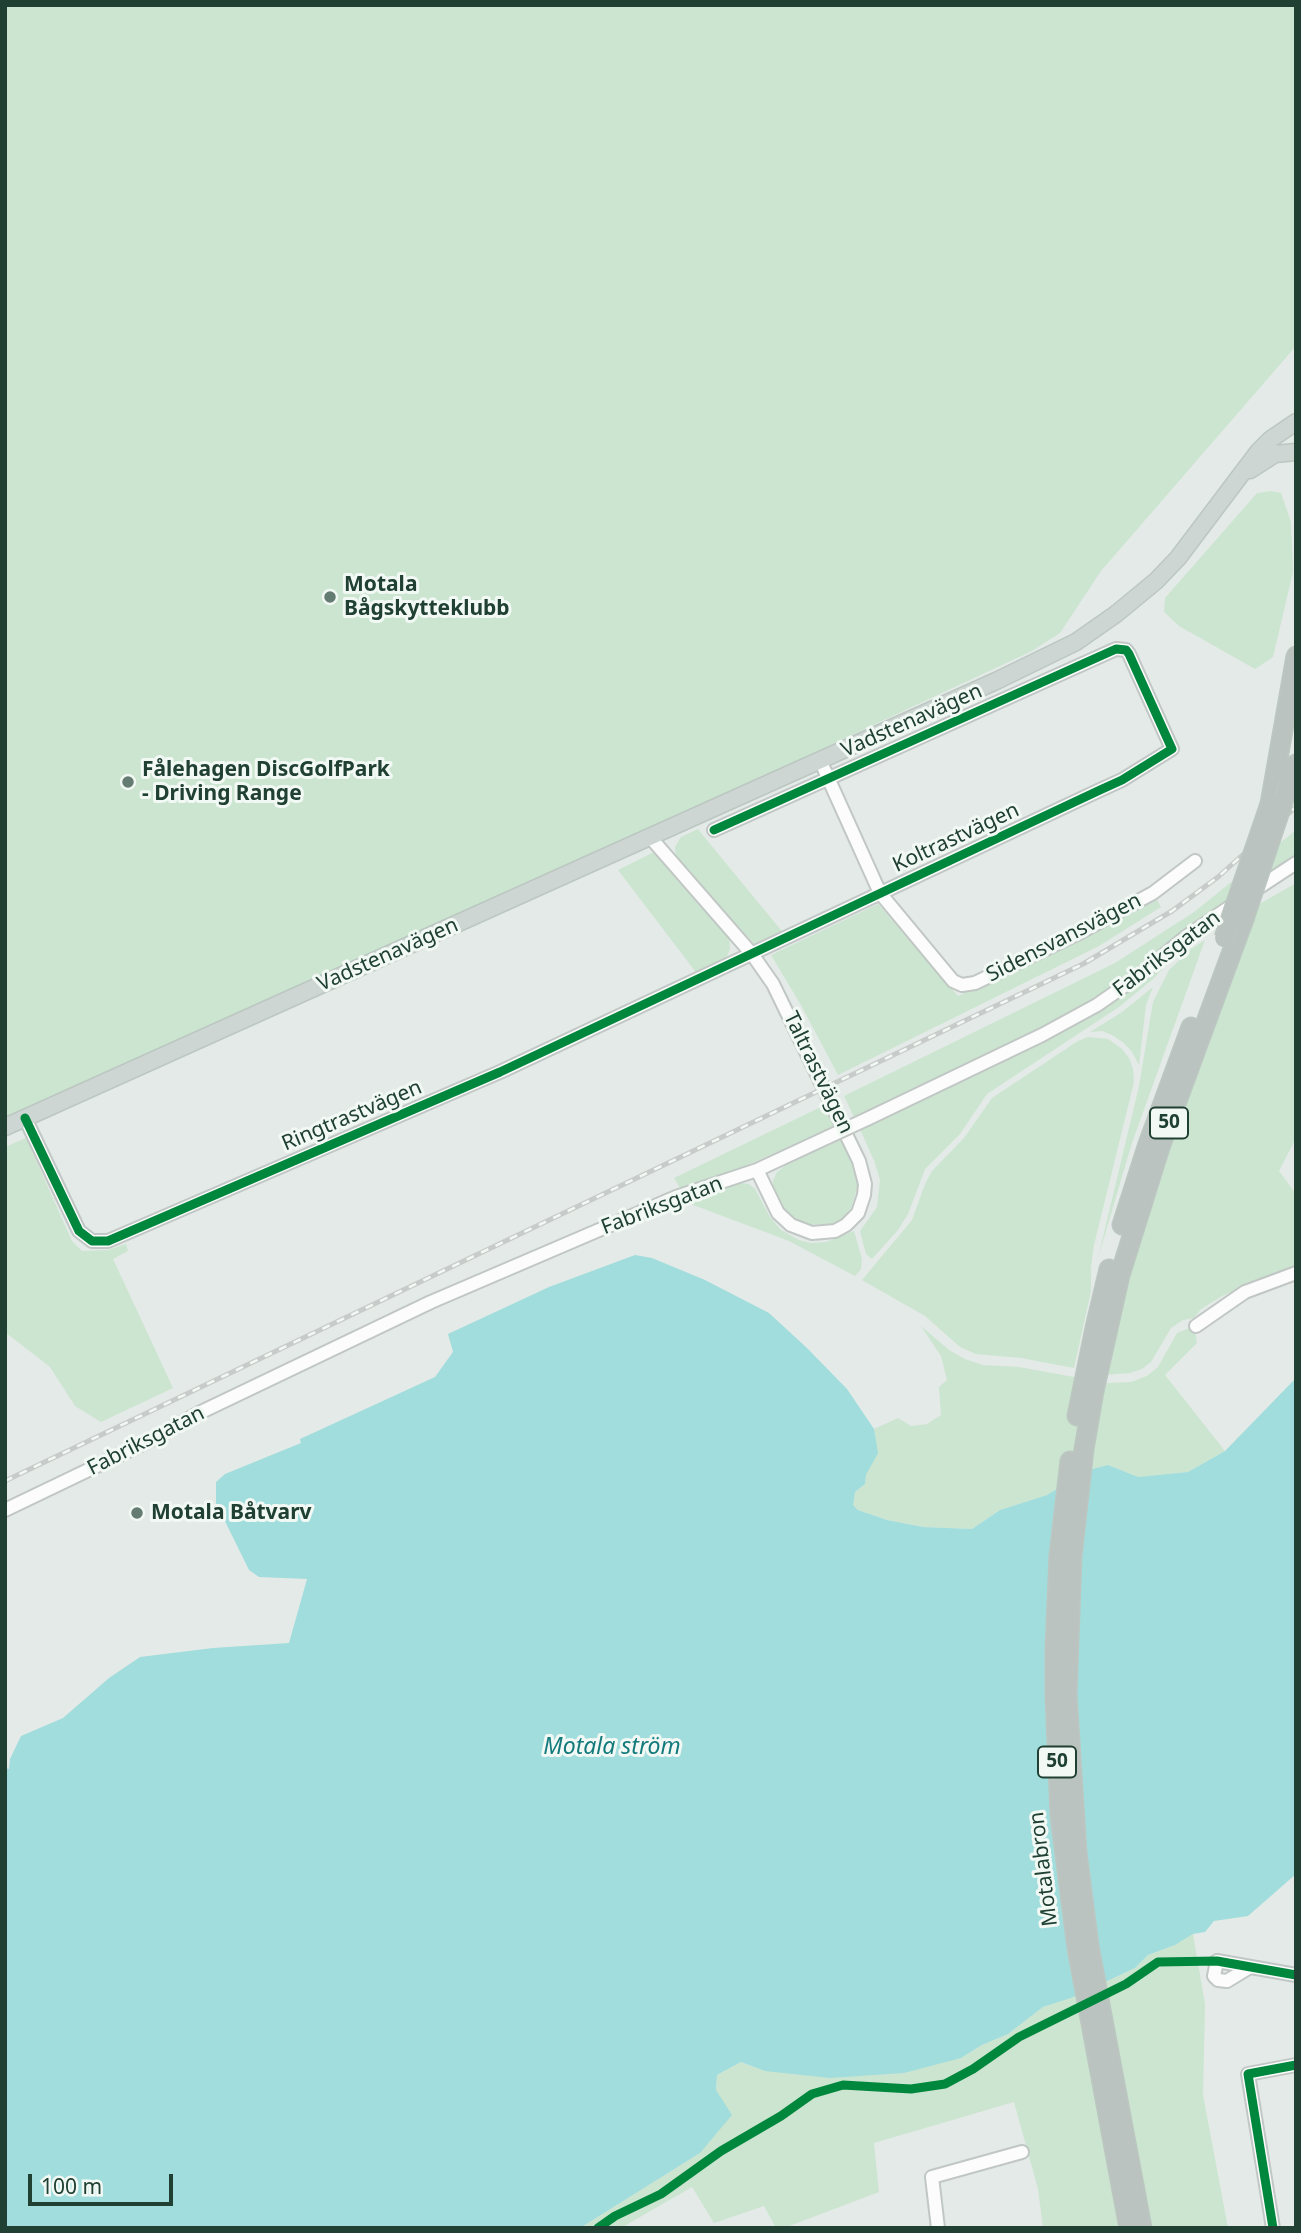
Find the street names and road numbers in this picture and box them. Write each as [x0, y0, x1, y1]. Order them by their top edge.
street label: Vadstenavägen [838, 679, 986, 763]
street label: Koltrastvägen [889, 798, 1023, 878]
street label: Sidensvansvägen [982, 888, 1146, 988]
street label: Fabriksgatan [1108, 905, 1226, 1003]
street label: Vadstenavägen [314, 913, 462, 997]
street label: Taltrastvägen [778, 1008, 858, 1138]
street label: Ringtrastvägen [278, 1075, 426, 1157]
road number: 50 [1150, 1107, 1188, 1138]
street label: Fabriksgatan [598, 1171, 726, 1241]
street label: Fabriksgatan [83, 1401, 209, 1481]
road number: 50 [1038, 1746, 1076, 1778]
street label: Motalabron [1024, 1810, 1064, 1928]

